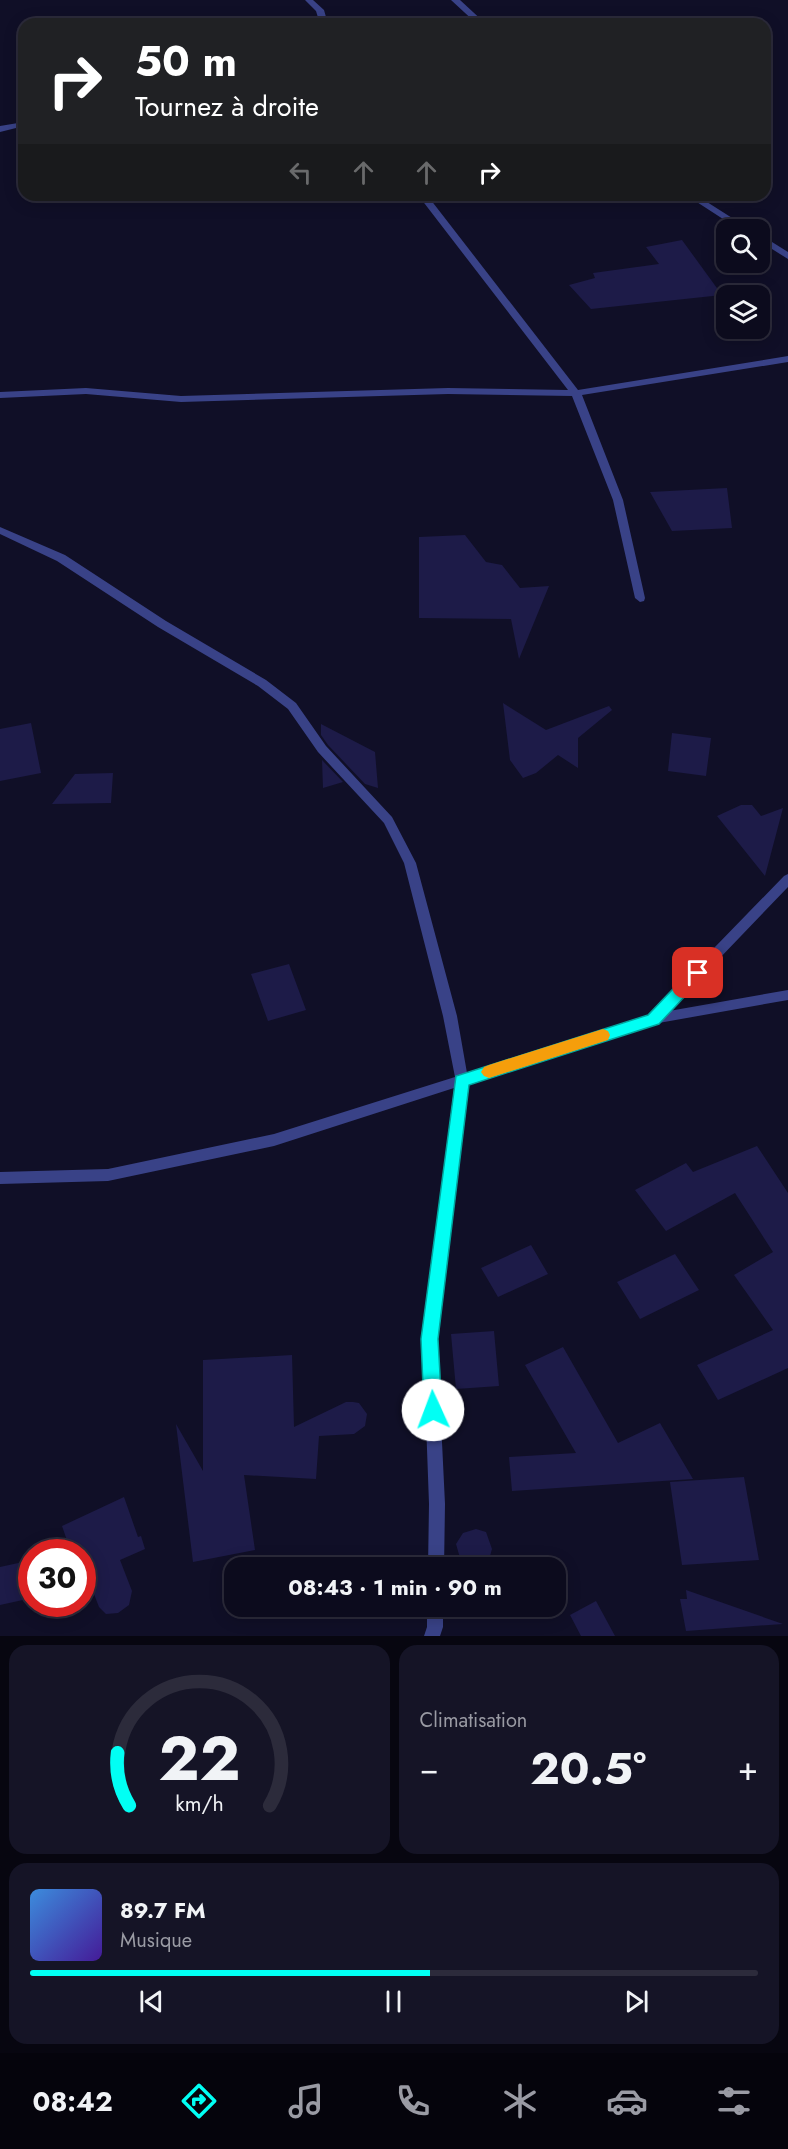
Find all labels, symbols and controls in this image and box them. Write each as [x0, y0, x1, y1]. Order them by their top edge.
text: 50 m [135, 31, 237, 92]
icon: right [36, 42, 114, 120]
text: Tournez à droite [135, 87, 319, 126]
icon: left [284, 156, 317, 189]
icon: ahead [347, 156, 380, 189]
icon: ahead [410, 156, 443, 189]
icon: right [473, 156, 506, 189]
map controls [716, 219, 770, 339]
button: search [716, 219, 770, 273]
button: layers [716, 285, 770, 339]
pin [672, 947, 723, 998]
icon: arrive [681, 956, 714, 989]
position arrow [401, 1378, 465, 1442]
speed limit sign: 30 [18, 1539, 96, 1617]
text: 08:43 · 1 min · 90 m [288, 1571, 502, 1603]
text: Climatisation [420, 1706, 527, 1735]
text: 22 [158, 1713, 240, 1803]
text: 20.5° [530, 1736, 646, 1801]
text: − [420, 1745, 439, 1792]
text: + [738, 1745, 758, 1792]
text: km/h [175, 1789, 223, 1820]
text: 89.7 FM [120, 1894, 206, 1926]
text: Musique [120, 1926, 192, 1955]
icon: previous [135, 1985, 168, 2018]
icon: pause [377, 1985, 410, 2018]
icon: next [620, 1985, 653, 2018]
icon: directions [178, 2080, 220, 2122]
icon: music [285, 2080, 327, 2122]
icon: phone [392, 2080, 434, 2122]
icon: climate [499, 2080, 541, 2122]
icon: car [606, 2080, 648, 2122]
icon: filters [713, 2080, 755, 2122]
text: 08:42 [33, 2082, 113, 2121]

